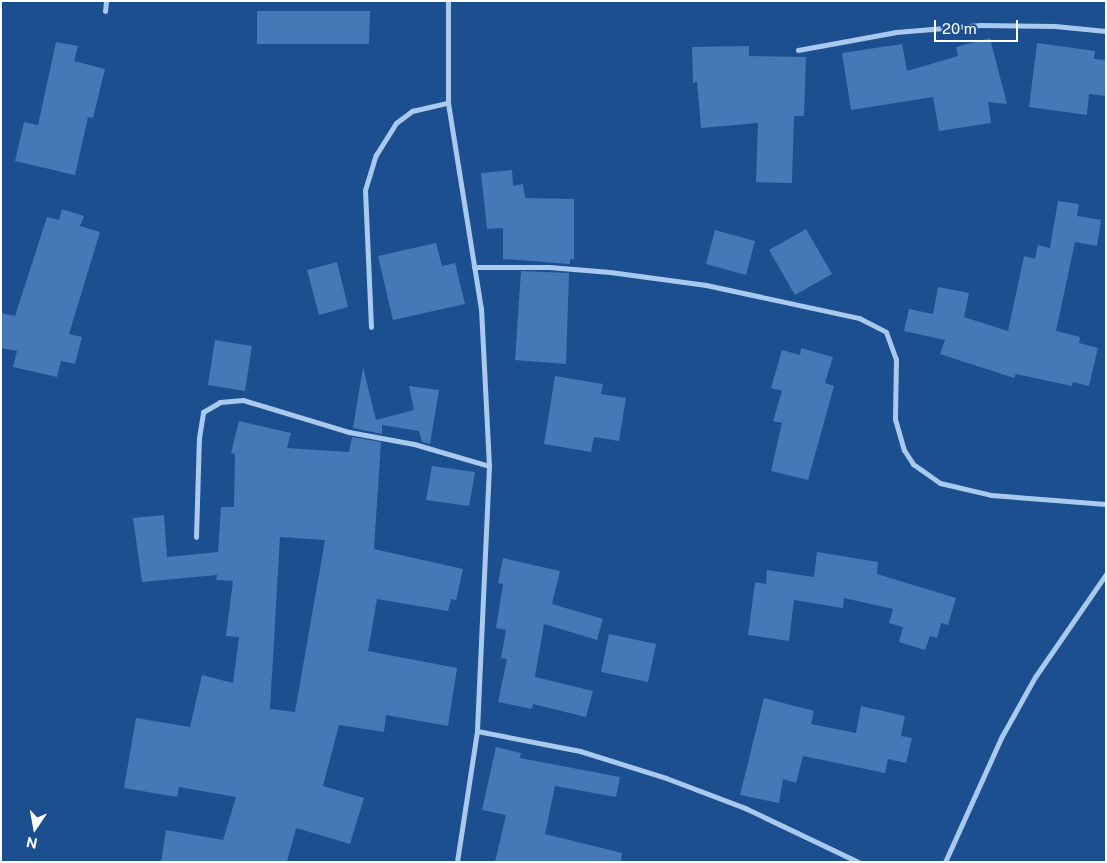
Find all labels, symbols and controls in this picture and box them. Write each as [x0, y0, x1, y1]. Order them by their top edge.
scale bar [937, 10, 1021, 42]
text: 20 m [942, 20, 977, 37]
north arrow [10, 803, 60, 853]
text: N [25, 834, 39, 852]

